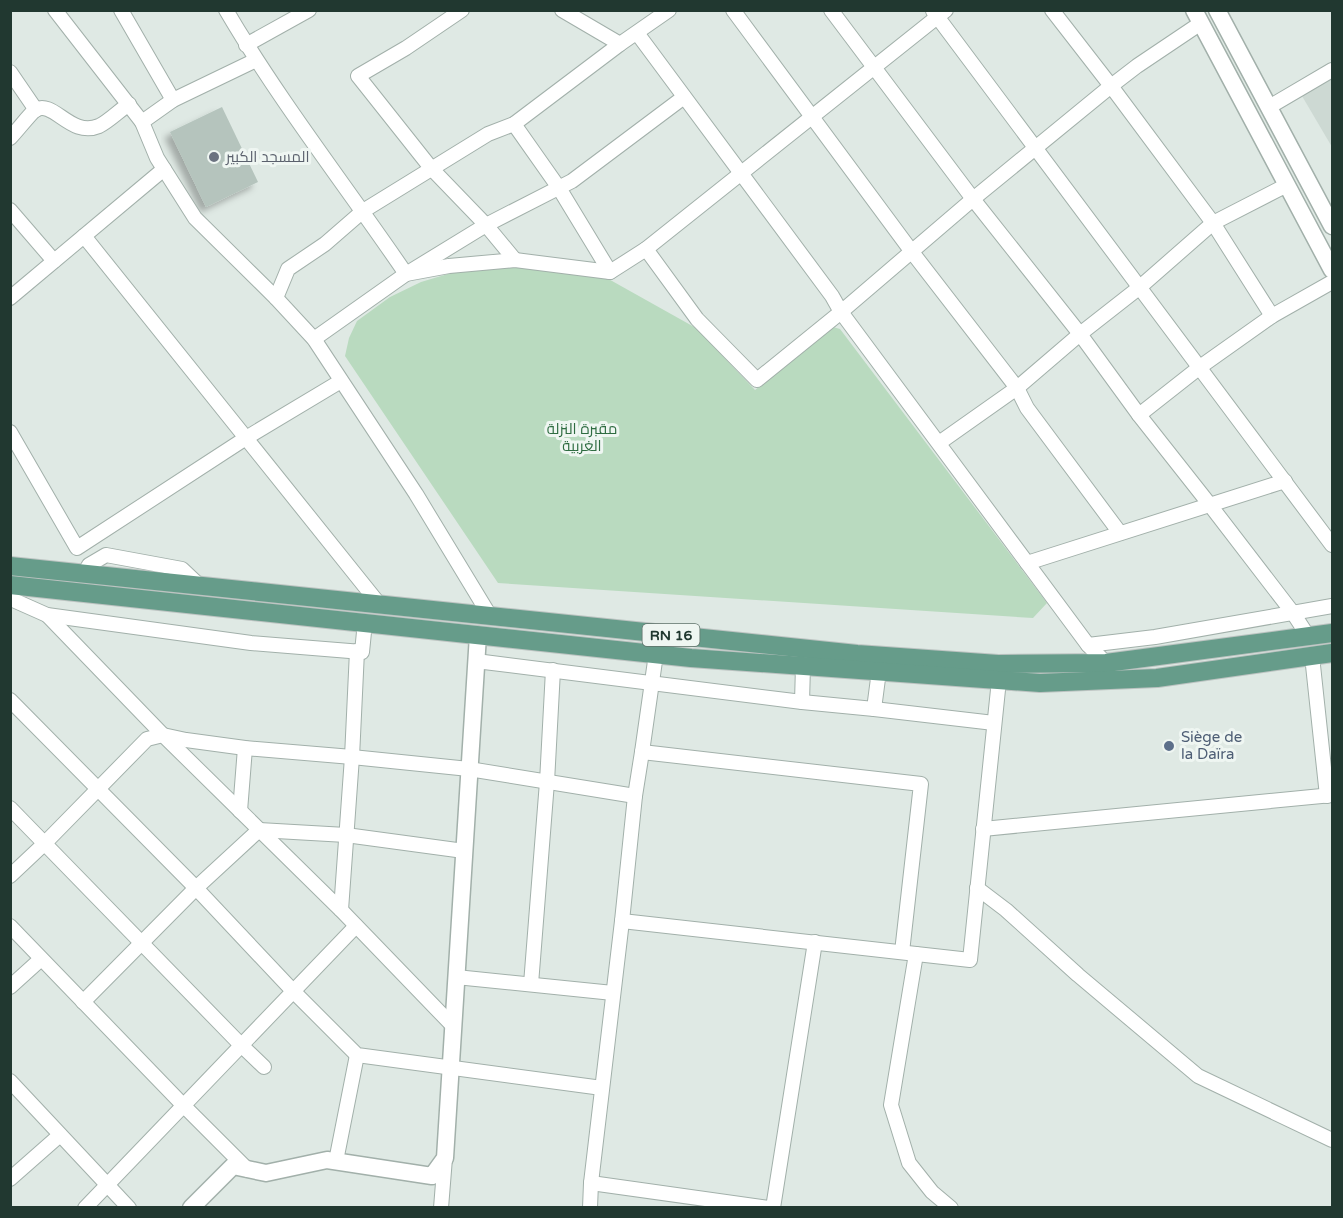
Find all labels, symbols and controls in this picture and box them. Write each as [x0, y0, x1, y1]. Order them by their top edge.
place label: المسجد الكبير [225, 148, 310, 166]
marker: المسجد الكبير [207, 150, 221, 164]
park label: مقبرة النزلة الغربية [547, 420, 617, 455]
road number: RN 16 [642, 624, 700, 646]
place label: Siège de la Daïra [1181, 728, 1242, 763]
marker: Siège de la Daïra [1162, 739, 1176, 753]

